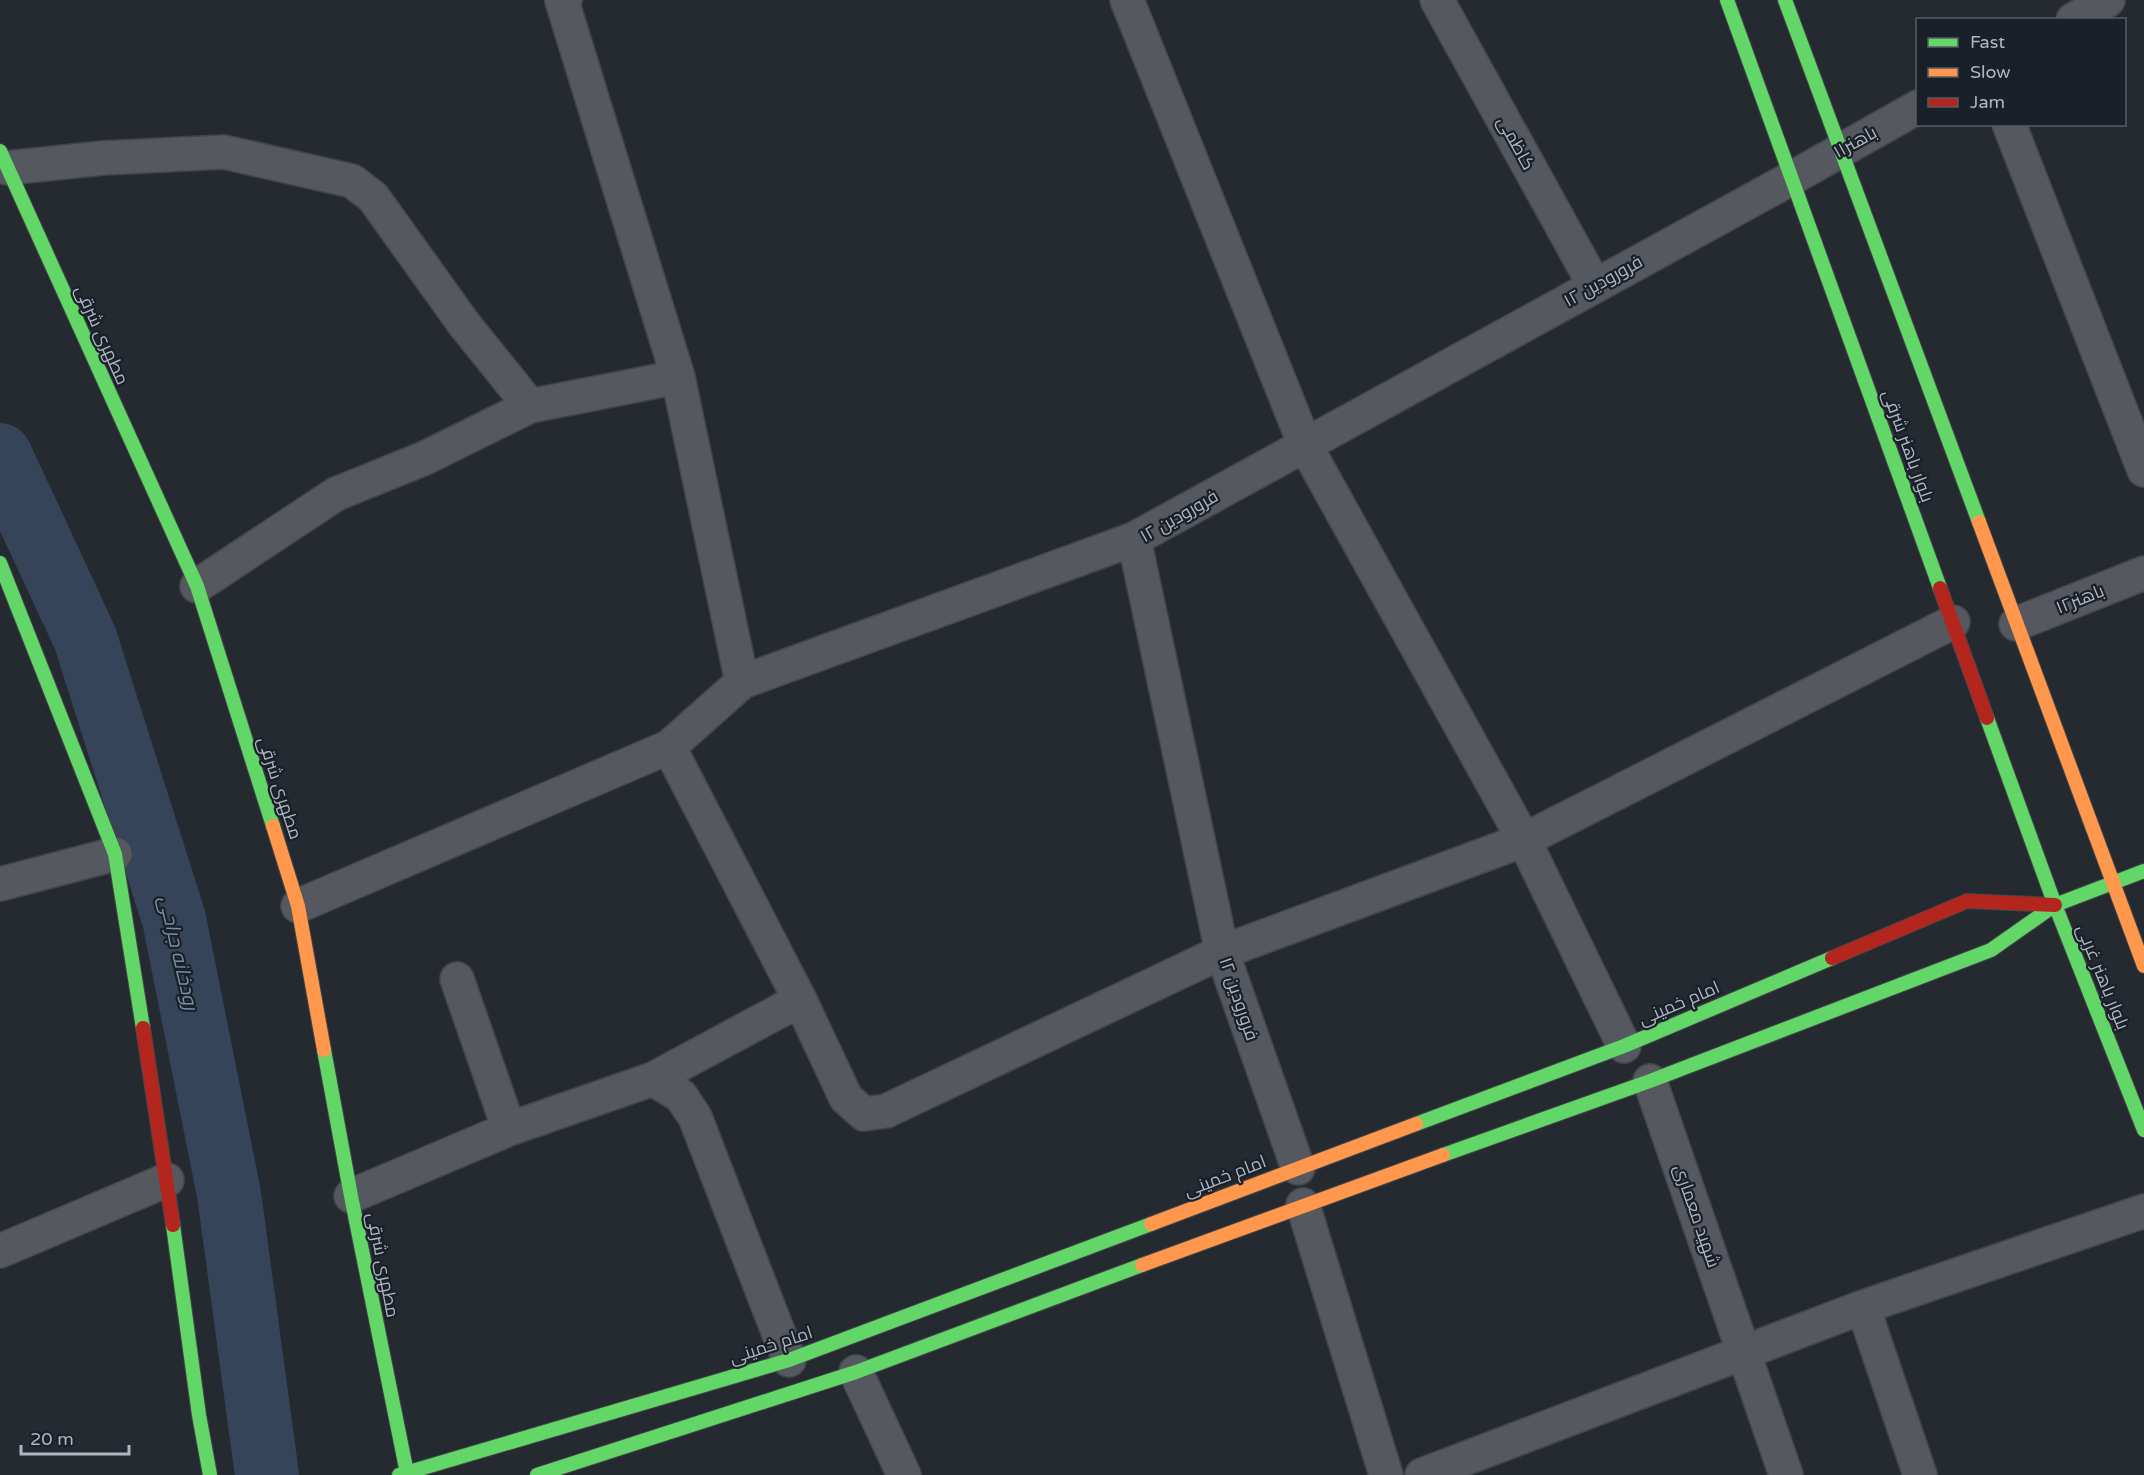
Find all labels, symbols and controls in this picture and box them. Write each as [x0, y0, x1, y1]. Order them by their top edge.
legend [1916, 18, 2126, 126]
text: Fast [1970, 31, 2005, 53]
text: Slow [1970, 61, 2011, 83]
text: Jam [1970, 91, 2005, 113]
street label: کاظمی [1492, 112, 1540, 174]
street label: باهنر۱۱ [1829, 121, 1881, 163]
street label: ۱۲ فرورودین [1560, 250, 1646, 312]
street label: مطهری شرقی [70, 282, 134, 388]
street label: بلوار باهنر شرقی [1877, 387, 1939, 505]
street label: ۱۲ فرورودین [1136, 485, 1222, 547]
street label: باهنر۱۲ [2053, 579, 2107, 619]
street label: مطهری شرقی [253, 734, 307, 842]
water label: رودخانه جراحی [153, 894, 203, 1014]
street label: بلوار باهنر غربی [2072, 921, 2134, 1033]
street label: ۱۲ فرورودین [1215, 955, 1263, 1043]
street label: امام خمینی [1635, 976, 1723, 1031]
street label: امام خمینی [1181, 1150, 1270, 1203]
street label: شهید معماری [1669, 1162, 1725, 1270]
street label: مطهری شرقی [362, 1211, 404, 1319]
street label: امام خمینی [727, 1321, 816, 1370]
scale bar [21, 1418, 129, 1456]
text: 20 m [30, 1428, 74, 1450]

